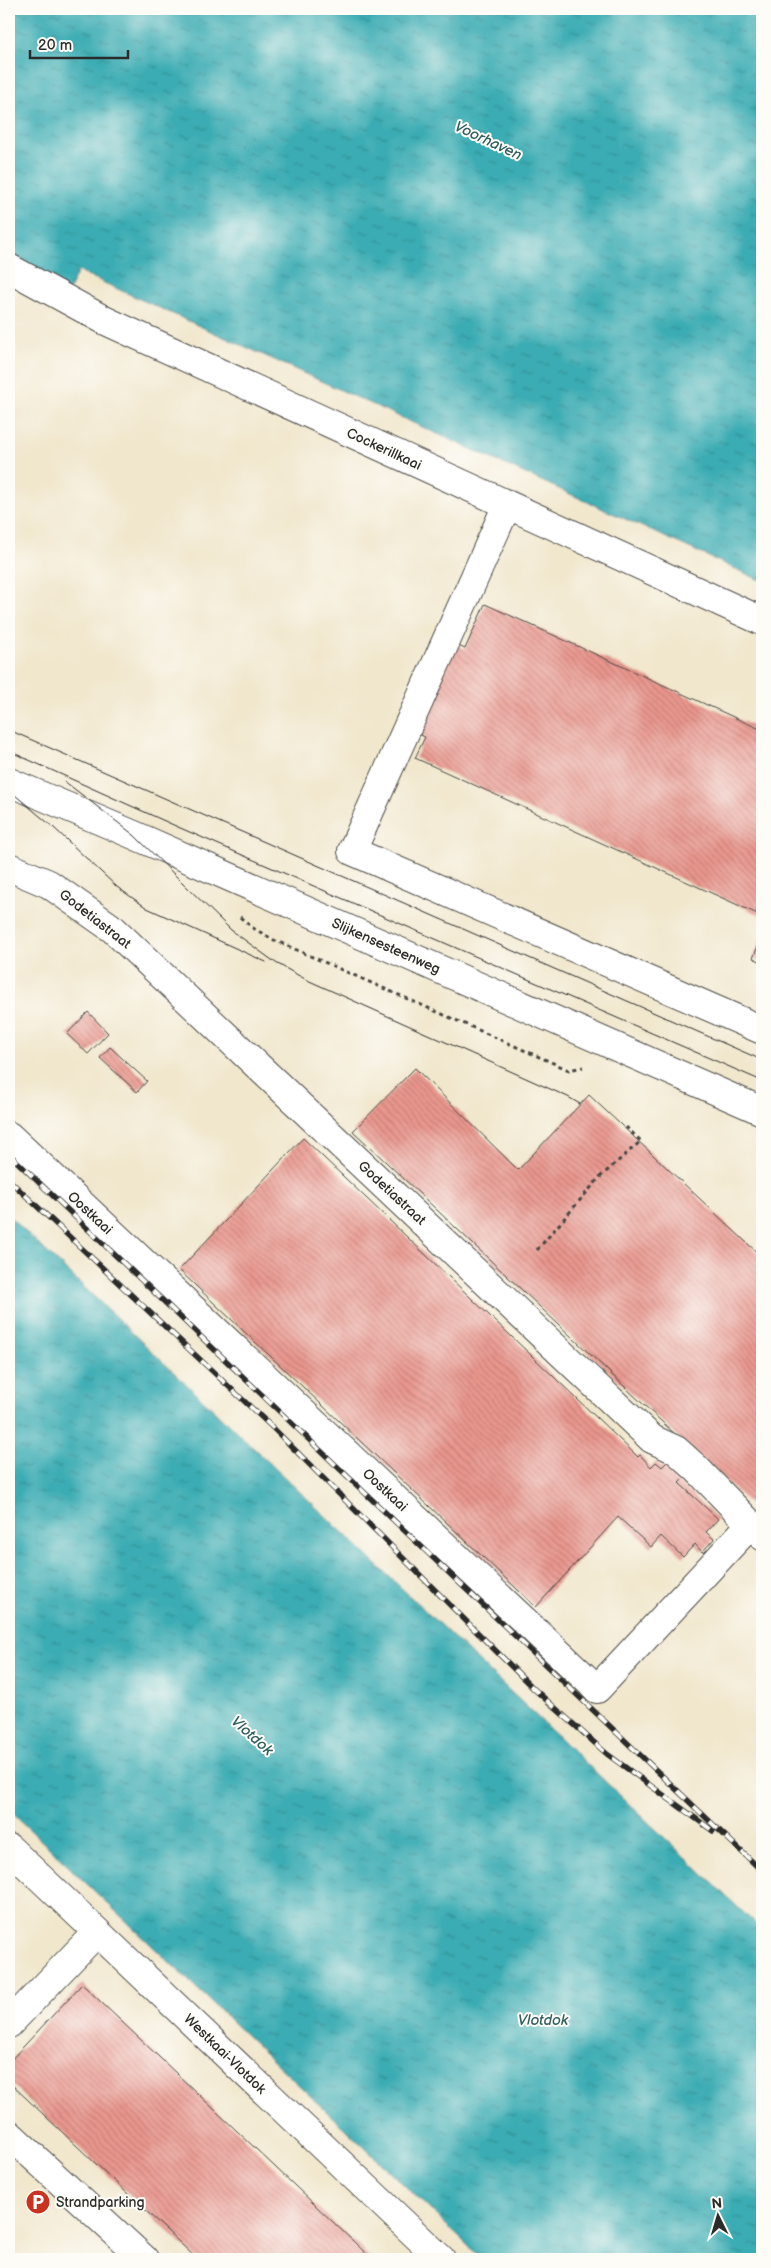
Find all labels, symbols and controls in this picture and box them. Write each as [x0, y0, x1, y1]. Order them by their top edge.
scale bar [30, 28, 128, 60]
text: 20 m [38, 36, 72, 55]
water label: Voorhaven [451, 117, 525, 165]
street label: Cockerillkaai [344, 424, 424, 474]
street label: Godetiastraat [56, 886, 135, 953]
street label: Slijkensesteenweg [329, 914, 443, 978]
street label: Godetiastraat [355, 1157, 430, 1229]
street label: Oostkaai [64, 1188, 116, 1238]
street label: Oostkaai [359, 1465, 411, 1515]
water label: Vlotdok [227, 1712, 278, 1760]
street label: Westkaai-Vlotdok [180, 2010, 270, 2098]
water label: Vlotdok [518, 2011, 569, 2030]
parking icon: Strandparking [25, 2189, 51, 2215]
north arrow [694, 2190, 744, 2240]
place label: Strandparking [56, 2194, 145, 2211]
text: N [711, 2195, 723, 2212]

